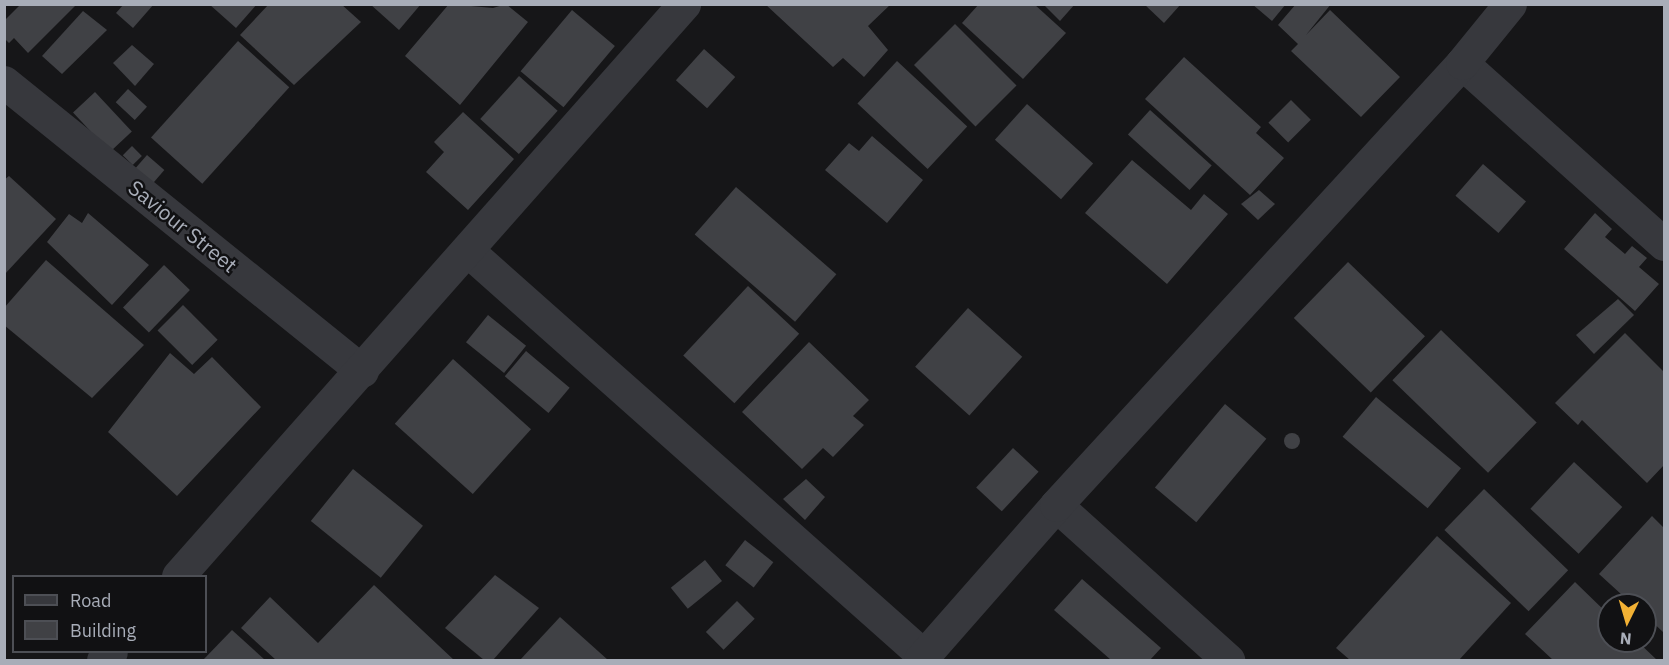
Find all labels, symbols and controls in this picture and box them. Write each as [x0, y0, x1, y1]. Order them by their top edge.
street label: Saviour Street [123, 174, 243, 278]
legend [12, 575, 207, 653]
text: Road [70, 589, 111, 612]
north arrow [1597, 593, 1657, 653]
text: Building [70, 619, 136, 642]
text: N [1619, 628, 1632, 649]

